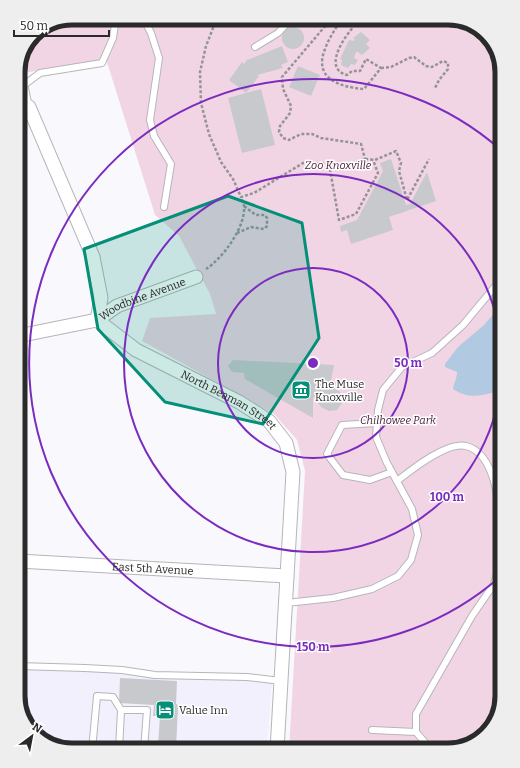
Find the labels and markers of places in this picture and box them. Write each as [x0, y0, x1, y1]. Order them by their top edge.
centre of rings [306, 356, 320, 370]
place label: The Muse Knoxville [315, 378, 364, 404]
museum icon: The Muse Knoxville [290, 379, 312, 401]
hotel icon: Value Inn [154, 699, 176, 721]
place label: Value Inn [179, 704, 228, 717]

